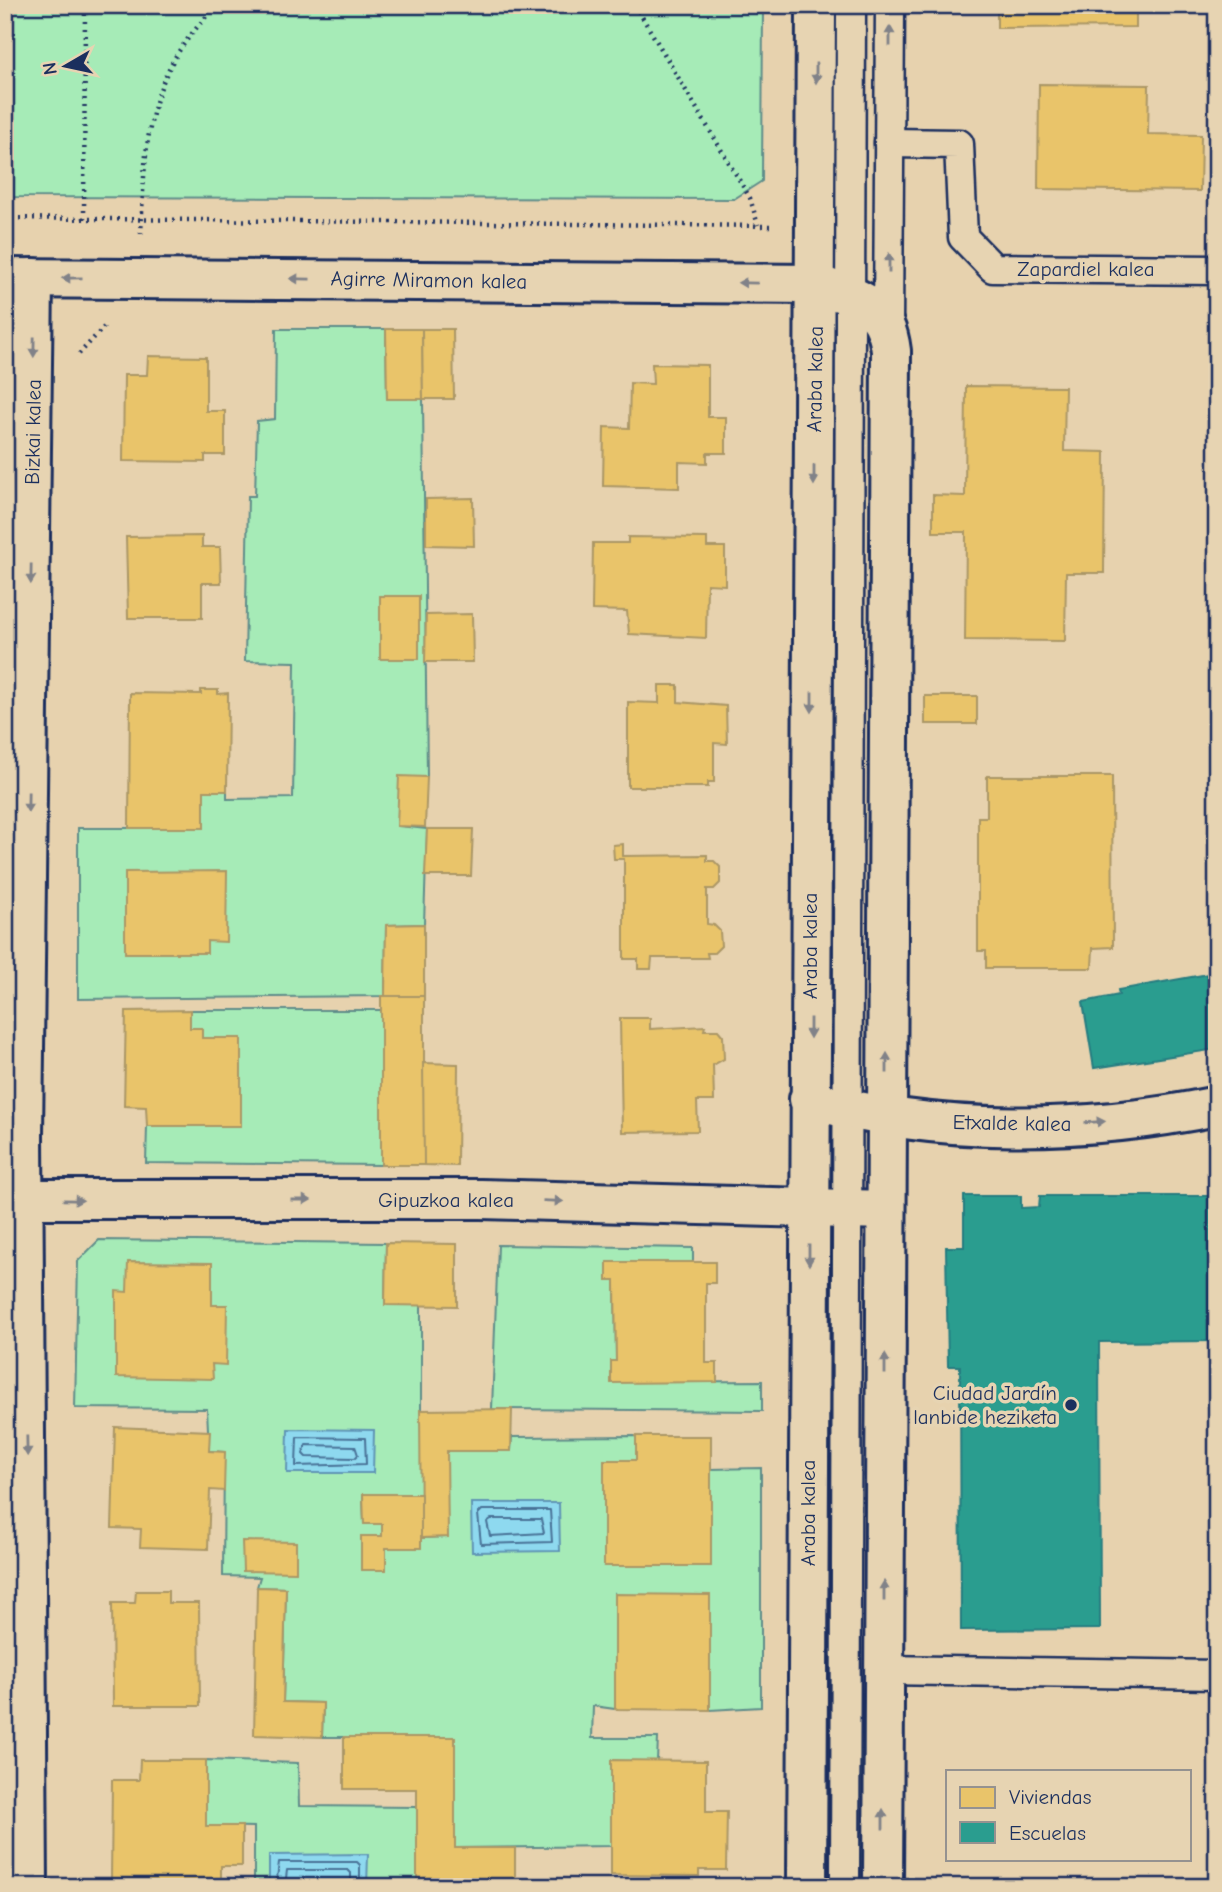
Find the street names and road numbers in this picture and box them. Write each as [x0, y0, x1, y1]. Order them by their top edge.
street label: Zapardiel kalea [1017, 257, 1155, 281]
street label: Agirre Miramon kalea [330, 266, 528, 294]
street label: Araba kalea [802, 326, 828, 432]
street label: Bizkai kalea [20, 379, 46, 485]
street label: Araba kalea [798, 893, 822, 999]
street label: Etxalde kalea [952, 1110, 1072, 1136]
street label: Gipuzkoa kalea [378, 1188, 514, 1212]
street label: Araba kalea [796, 1460, 820, 1566]

